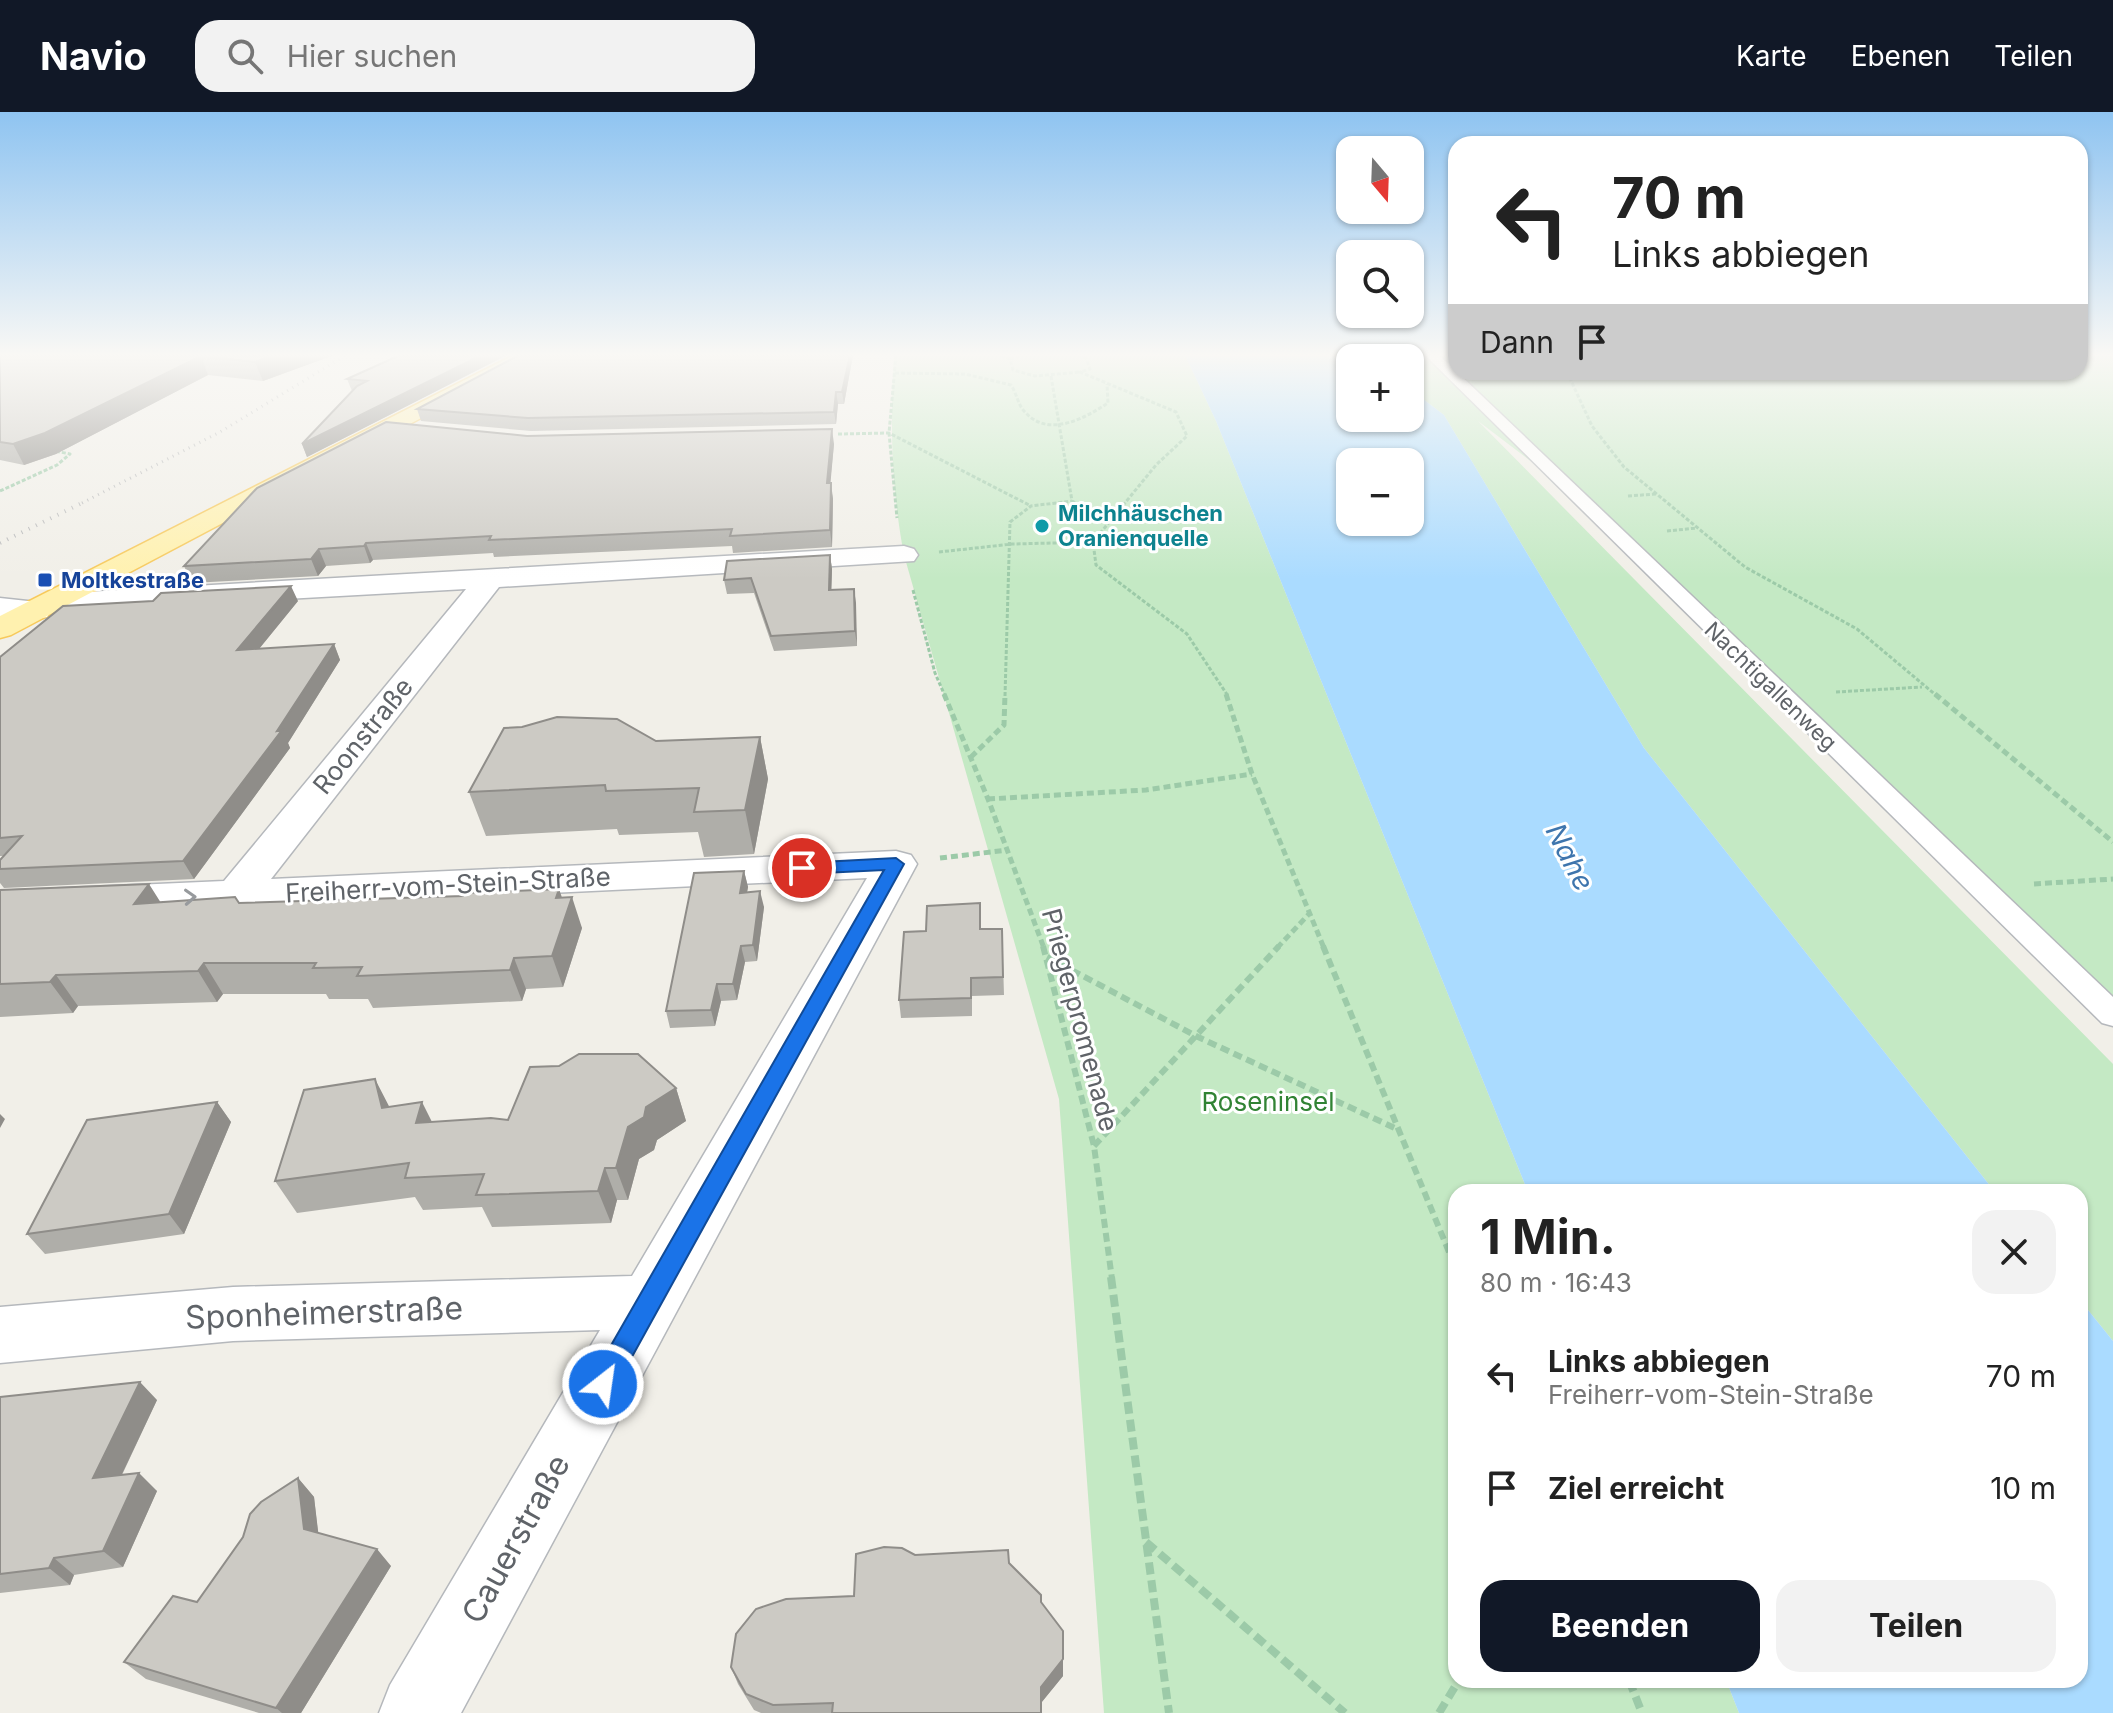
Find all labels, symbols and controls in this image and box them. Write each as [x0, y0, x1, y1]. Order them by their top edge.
search box [195, 20, 755, 92]
text: Navio [40, 33, 147, 79]
icon: search [223, 34, 267, 78]
text: Hier suchen [287, 38, 457, 74]
text: Karte [1736, 39, 1807, 73]
text: Ebenen [1851, 39, 1950, 73]
text: Teilen [1994, 39, 2073, 73]
north arrow [1336, 136, 1424, 224]
map controls [1336, 136, 1424, 536]
text: 70 m [1612, 164, 1746, 232]
icon: left [1480, 168, 1584, 272]
text: Links abbiegen [1612, 232, 1870, 276]
button: search [1336, 240, 1424, 328]
icon: arrive [1570, 320, 1614, 364]
text: Dann [1480, 324, 1554, 360]
button: + [1336, 344, 1424, 432]
button: − [1336, 448, 1424, 536]
place label: Milchhäuschen Oranienquelle [1058, 500, 1223, 551]
marker: Milchhäuschen Oranienquelle [1033, 517, 1051, 535]
place label: Moltkestraße [61, 567, 204, 593]
marker: Moltkestraße [36, 571, 54, 589]
street label: Nachtigallenweg [1700, 616, 1842, 756]
street label: Roonstraße [306, 671, 419, 800]
water label: Nahe [1539, 818, 1601, 896]
pin [768, 834, 836, 902]
icon: arrive [780, 846, 824, 890]
street label: Freiherr-vom-Stein-Straße [285, 860, 611, 909]
one-way arrow [184, 888, 197, 905]
street label: Priegerpromenade [1036, 905, 1125, 1135]
park label: Roseninsel [1201, 1086, 1335, 1117]
text: 1 Min. [1480, 1207, 1616, 1266]
button: close [1972, 1210, 2056, 1294]
text: 80 m · 16:43 [1480, 1267, 1632, 1298]
street label: Sponheimerstraße [184, 1288, 464, 1337]
position arrow [561, 1342, 645, 1426]
text: Links abbiegen [1548, 1343, 1770, 1379]
icon: left [1480, 1354, 1524, 1398]
text: 70 m [1986, 1358, 2056, 1394]
text: Freiherr-vom-Stein-Straße [1548, 1379, 1874, 1410]
street label: Cauerstraße [453, 1448, 578, 1630]
icon: arrive [1480, 1466, 1524, 1510]
text: Ziel erreicht [1548, 1470, 1724, 1506]
text: 10 m [1990, 1470, 2056, 1506]
button: Beenden [1480, 1580, 1760, 1672]
button: Teilen [1776, 1580, 2056, 1672]

